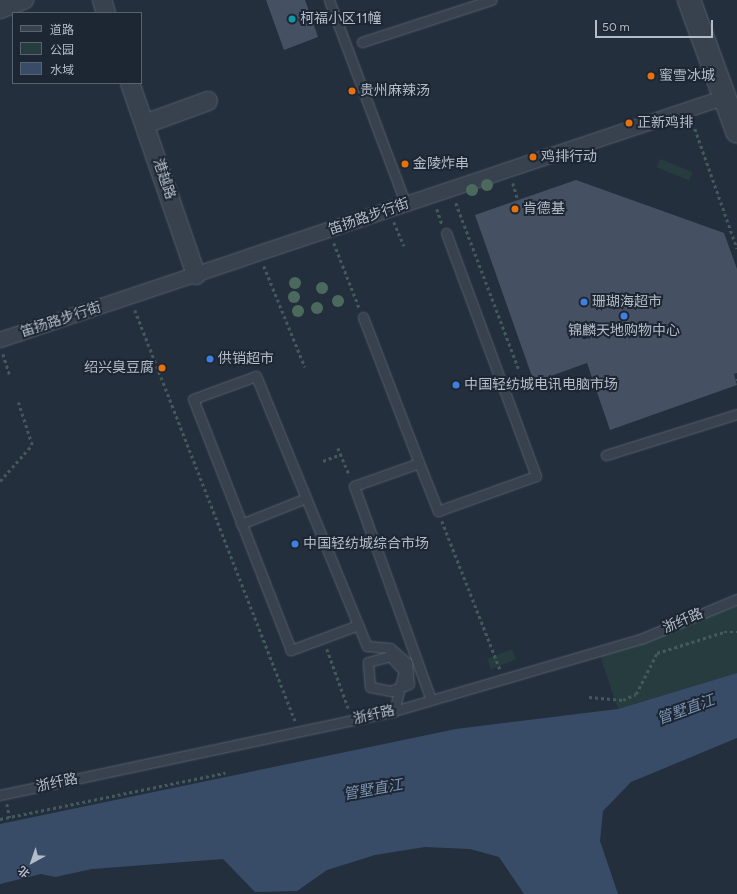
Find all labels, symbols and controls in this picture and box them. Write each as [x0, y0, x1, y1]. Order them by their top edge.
place label: 柯福小区11幢 [300, 11, 382, 27]
legend [12, 12, 142, 84]
scale bar [597, 12, 715, 38]
marker: 柯福小区11幢 [287, 14, 297, 24]
text: 50 m [602, 20, 630, 34]
text: 道路 [50, 23, 74, 37]
text: 公园 [50, 43, 74, 57]
text: 水域 [50, 63, 74, 77]
place label: 蜜雪冰城 [659, 68, 715, 84]
marker: 蜜雪冰城 [646, 71, 656, 81]
place label: 贵州麻辣汤 [360, 83, 430, 99]
marker: 贵州麻辣汤 [347, 86, 357, 96]
place label: 正新鸡排 [637, 115, 693, 131]
marker: 正新鸡排 [624, 118, 634, 128]
place label: 鸡排行动 [541, 149, 597, 165]
marker: 鸡排行动 [528, 152, 538, 162]
street label: 港越路 [149, 156, 179, 202]
place label: 金陵炸串 [413, 156, 469, 172]
marker: 金陵炸串 [400, 159, 410, 169]
street label: 笛扬路步行街 [327, 195, 411, 239]
place label: 肯德基 [523, 201, 565, 217]
marker: 肯德基 [510, 204, 520, 214]
place label: 珊瑚海超市 [592, 294, 662, 310]
marker: 珊瑚海超市 [579, 297, 589, 307]
street label: 笛扬路步行街 [18, 299, 104, 341]
marker: 锦麟天地购物中心 [619, 311, 629, 321]
place label: 锦麟天地购物中心 [568, 323, 680, 339]
place label: 供销超市 [218, 351, 274, 367]
marker: 供销超市 [205, 354, 215, 364]
place label: 绍兴臭豆腐 [84, 360, 154, 376]
marker: 绍兴臭豆腐 [157, 363, 167, 373]
place label: 中国轻纺城电讯电脑市场 [464, 377, 618, 393]
marker: 中国轻纺城电讯电脑市场 [451, 380, 461, 390]
place label: 中国轻纺城综合市场 [303, 536, 429, 552]
marker: 中国轻纺城综合市场 [290, 539, 300, 549]
street label: 浙纤路 [660, 605, 706, 637]
water label: 管墅直江 [655, 691, 717, 729]
street label: 浙纤路 [352, 702, 396, 728]
street label: 浙纤路 [35, 770, 79, 796]
water label: 管墅直江 [342, 776, 404, 804]
north arrow [12, 842, 52, 882]
text: 北 [16, 863, 32, 880]

